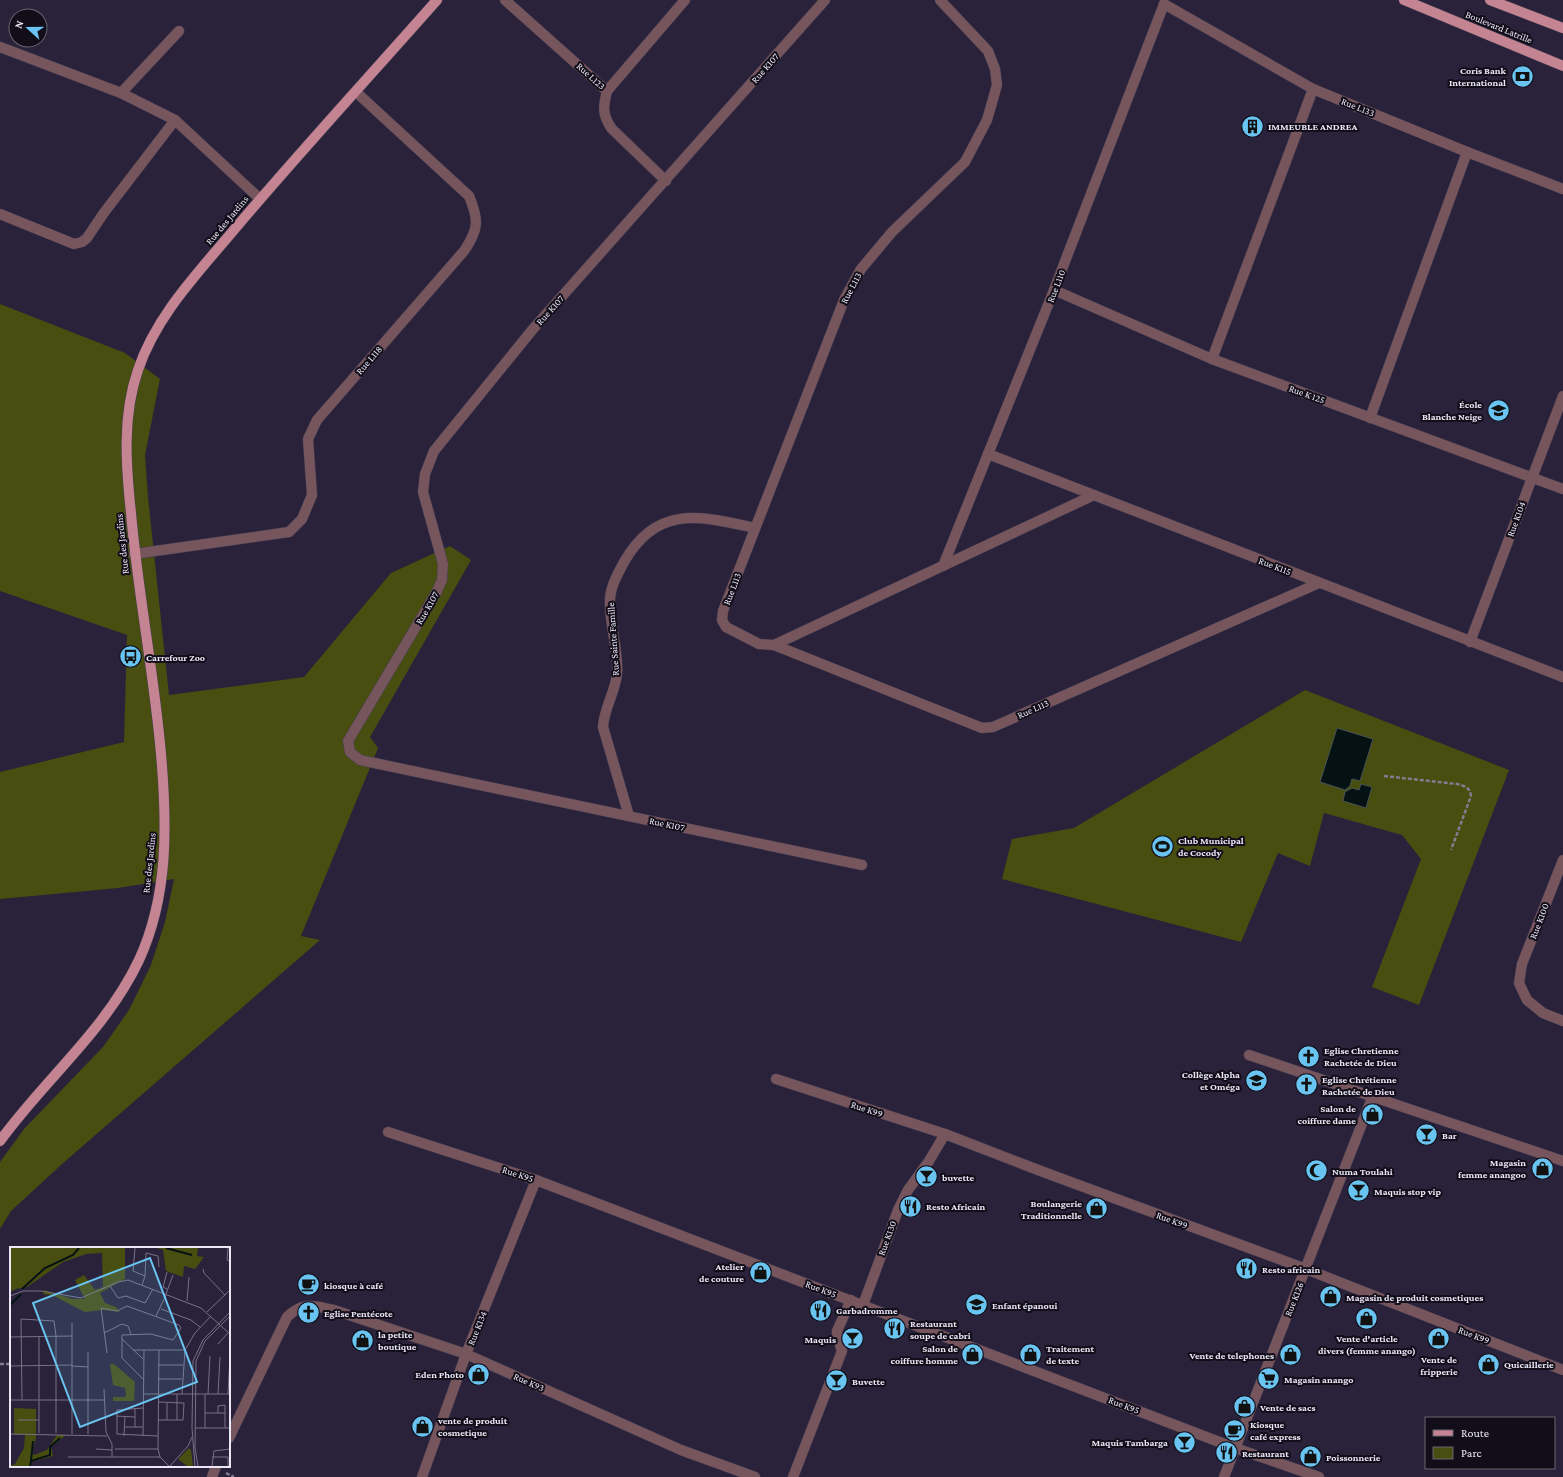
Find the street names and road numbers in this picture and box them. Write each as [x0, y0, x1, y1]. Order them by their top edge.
street label: Boulevard Latrille [1464, 9, 1535, 46]
street label: Rue K107 [749, 50, 781, 85]
street label: Rue L123 [574, 60, 608, 92]
street label: Rue L133 [1340, 95, 1376, 119]
street label: Rue des Jardins [203, 193, 251, 247]
street label: Rue L110 [1045, 268, 1067, 304]
street label: Rue L113 [838, 270, 864, 305]
street label: Rue K107 [534, 293, 566, 327]
street label: Rue L118 [354, 344, 384, 376]
street label: Rue K 125 [1288, 382, 1327, 406]
street label: Rue K104 [1505, 500, 1527, 538]
street label: Rue des Jardins [113, 513, 131, 575]
street label: Rue K115 [1257, 555, 1293, 577]
street label: Rue L113 [721, 571, 743, 607]
street label: Rue K107 [413, 589, 441, 626]
street label: Rue Sainte Famille [605, 601, 621, 676]
street label: Rue L113 [1016, 697, 1051, 721]
street label: Rue K107 [648, 815, 686, 833]
street label: Rue des Jardins [140, 832, 158, 894]
street label: Rue K100 [1527, 901, 1551, 940]
street label: Rue K99 [850, 1099, 884, 1119]
street label: Rue K95 [501, 1164, 535, 1184]
street label: Rue K99 [1155, 1209, 1189, 1231]
street label: Rue K130 [876, 1219, 899, 1257]
street label: Rue K95 [804, 1278, 838, 1300]
street label: Rue K126 [1282, 1280, 1306, 1318]
street label: Rue K134 [465, 1309, 489, 1347]
street label: Rue K99 [1457, 1324, 1491, 1346]
street label: Rue K93 [512, 1370, 546, 1394]
street label: Rue K95 [1107, 1394, 1141, 1416]

